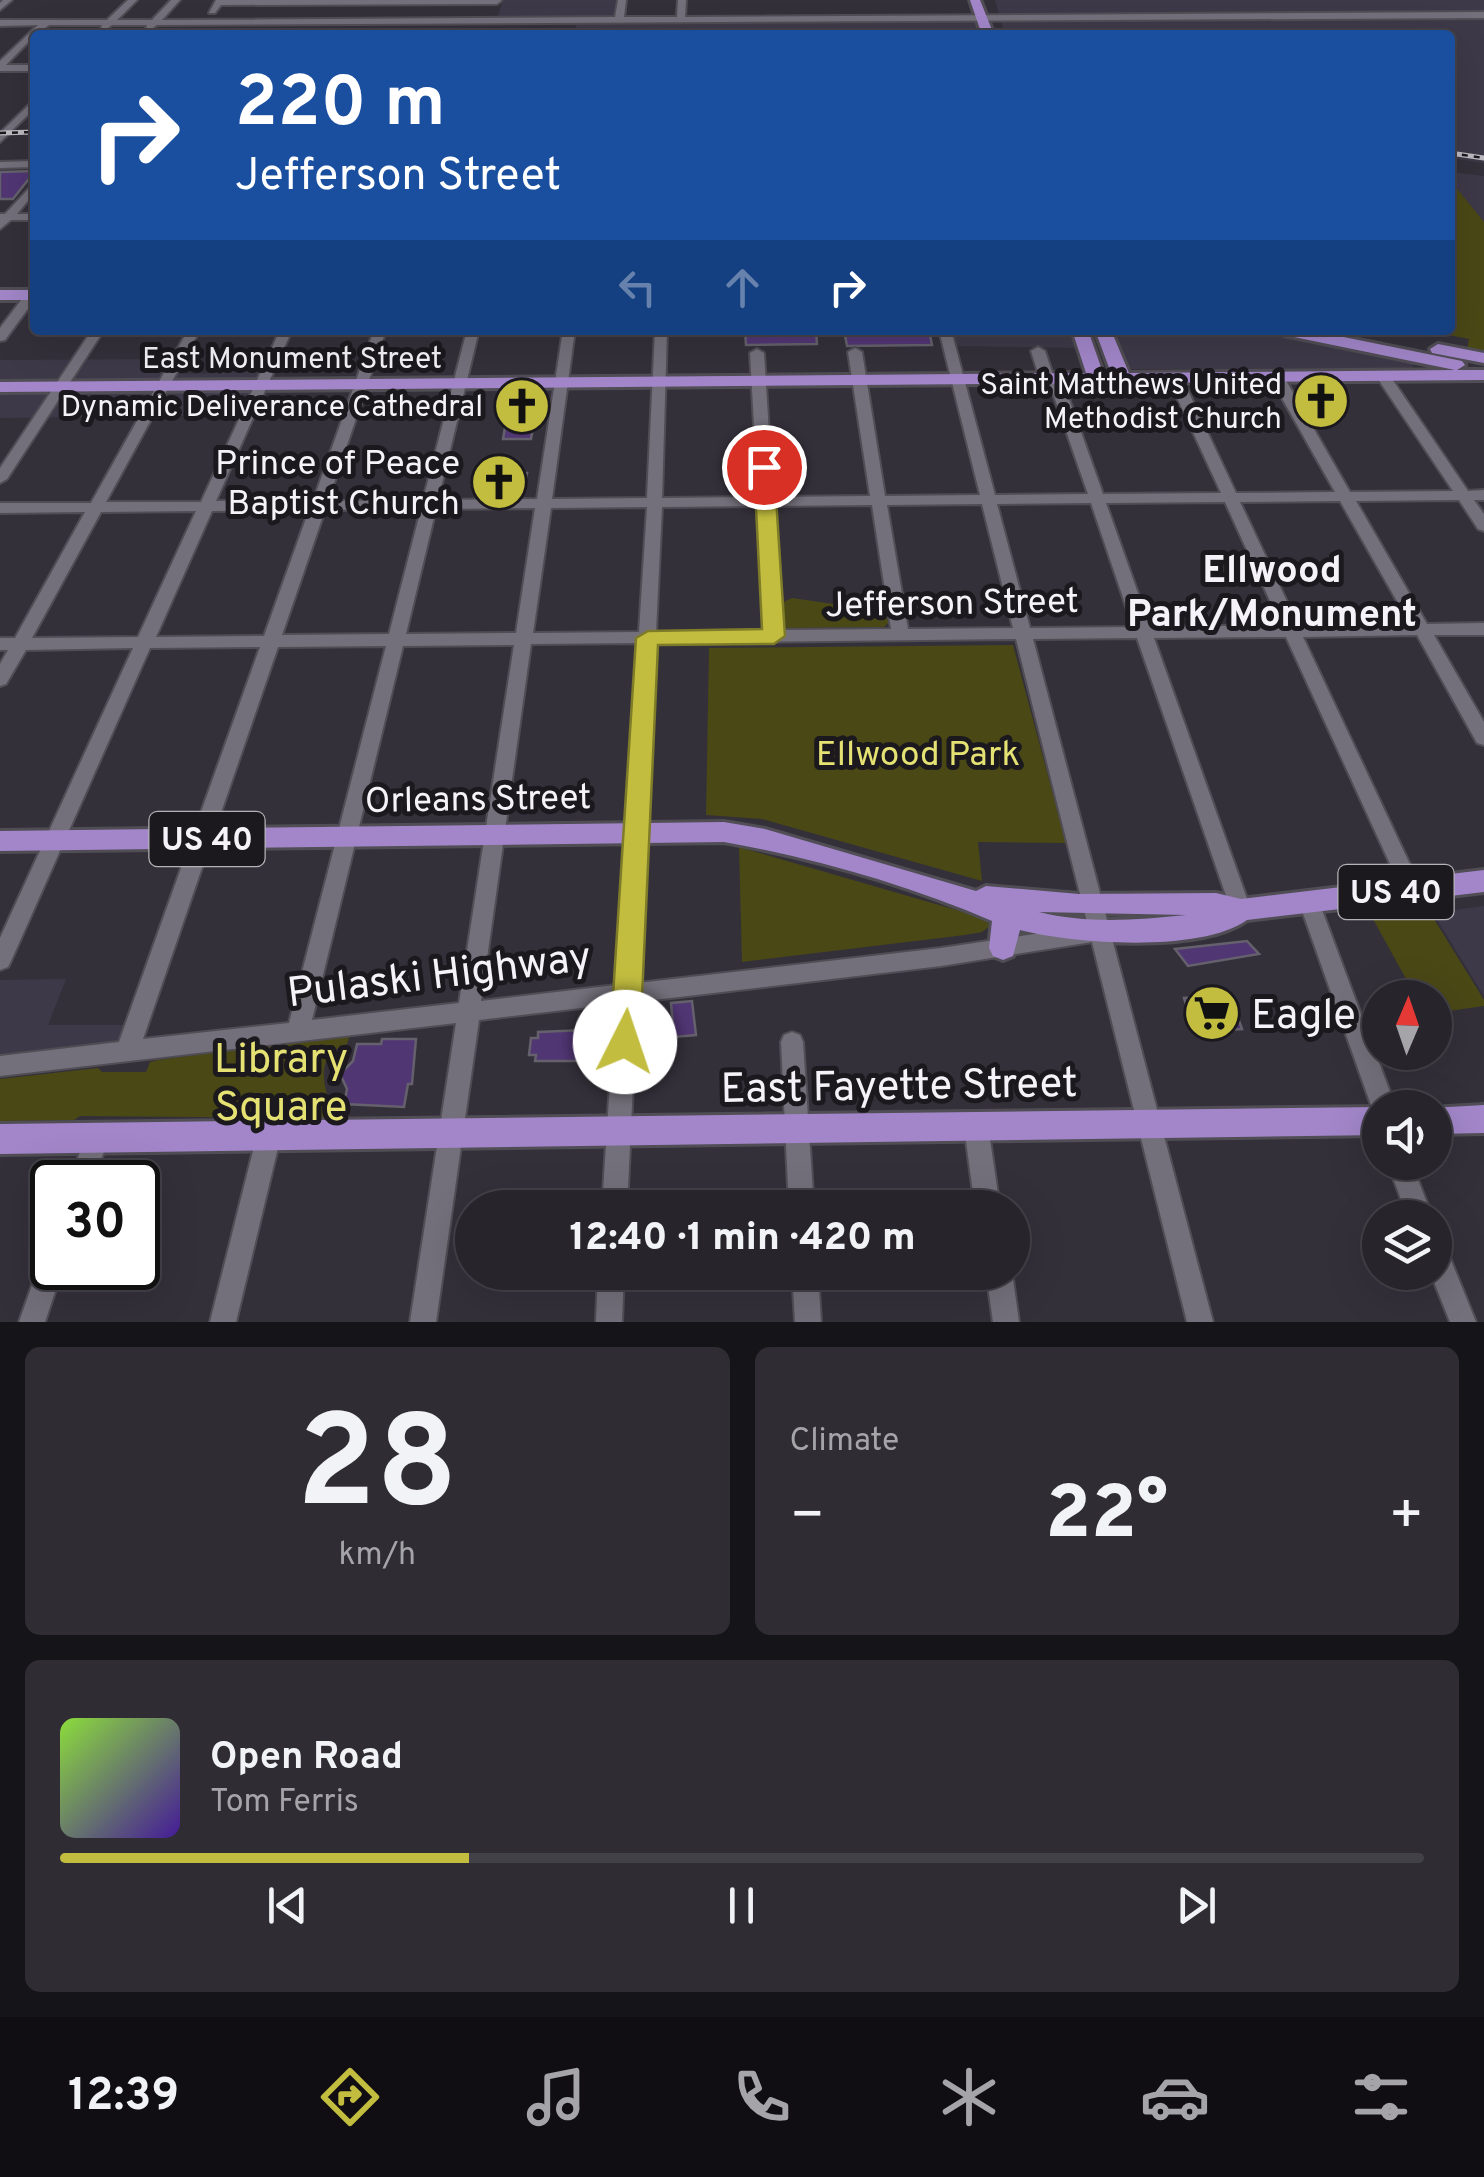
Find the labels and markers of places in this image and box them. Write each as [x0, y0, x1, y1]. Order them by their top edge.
place label: Saint Matthews United Methodist Church [980, 368, 1282, 439]
church icon: Saint Matthews United Methodist Church [1291, 371, 1351, 431]
church icon: Dynamic Deliverance Cathedral [492, 376, 552, 436]
place label: Dynamic Deliverance Cathedral [61, 390, 483, 427]
pin [722, 425, 807, 510]
place label: Prince of Peace Baptist Church [215, 443, 460, 527]
church icon: Prince of Peace Baptist Church [469, 452, 529, 512]
supermarket icon: Eagle [1182, 983, 1242, 1043]
place label: Eagle [1251, 991, 1356, 1044]

